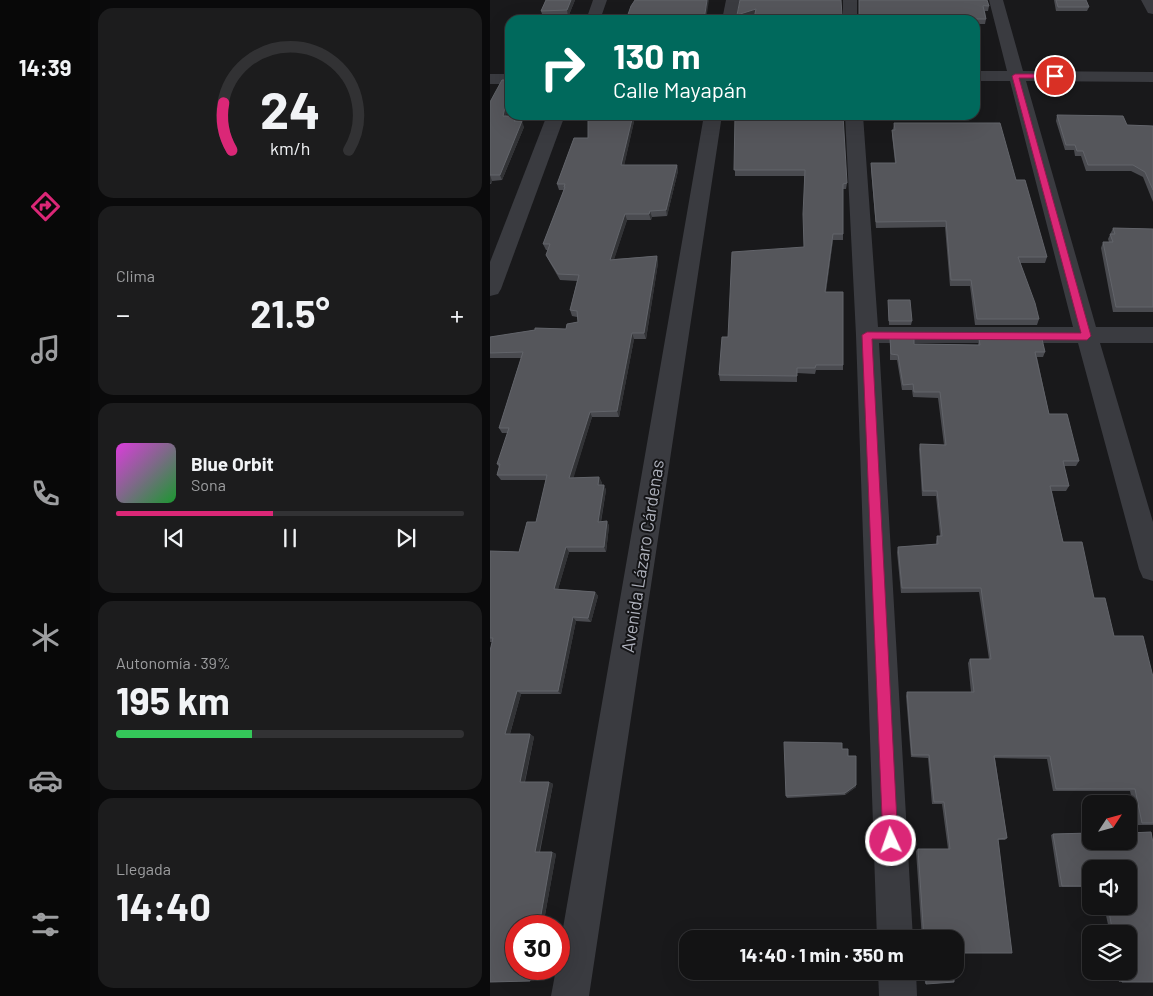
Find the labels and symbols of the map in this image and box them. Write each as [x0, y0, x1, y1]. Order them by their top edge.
pin [1034, 55, 1076, 97]
street label: Avenida Lázaro Cárdenas [616, 458, 668, 654]
north arrow [1082, 795, 1138, 850]
position arrow [864, 814, 916, 866]
speed limit sign: 30 [505, 915, 570, 980]

